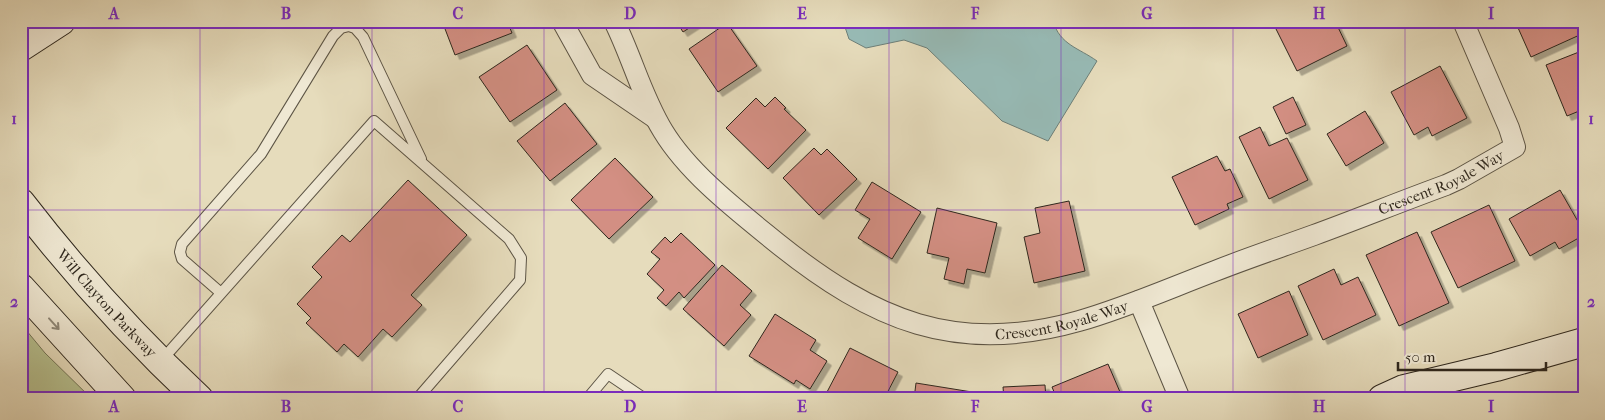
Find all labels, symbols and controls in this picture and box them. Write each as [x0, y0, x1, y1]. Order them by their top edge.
text: A [108, 4, 120, 23]
text: B [281, 4, 291, 23]
text: C [453, 4, 464, 23]
text: D [624, 4, 636, 23]
text: E [797, 4, 807, 23]
text: F [970, 4, 980, 23]
text: G [1141, 4, 1153, 23]
text: H [1313, 4, 1326, 23]
text: I [1488, 4, 1495, 23]
text: 1 [11, 109, 17, 128]
text: 1 [1588, 109, 1594, 128]
street label: Crescent Royale Way [1376, 146, 1508, 219]
street label: Will Clayton Parkway [52, 245, 161, 362]
text: 2 [10, 292, 18, 311]
text: 2 [1587, 292, 1595, 311]
street label: Crescent Royale Way [995, 296, 1132, 343]
one-way arrow [48, 318, 60, 331]
scale bar [1398, 340, 1545, 372]
text: 50 m [1405, 348, 1436, 366]
text: A [108, 397, 120, 416]
text: B [281, 397, 291, 416]
text: C [453, 397, 464, 416]
text: D [624, 397, 636, 416]
text: E [797, 397, 807, 416]
text: F [970, 397, 980, 416]
text: G [1141, 397, 1153, 416]
text: H [1313, 397, 1326, 416]
text: I [1488, 397, 1495, 416]

